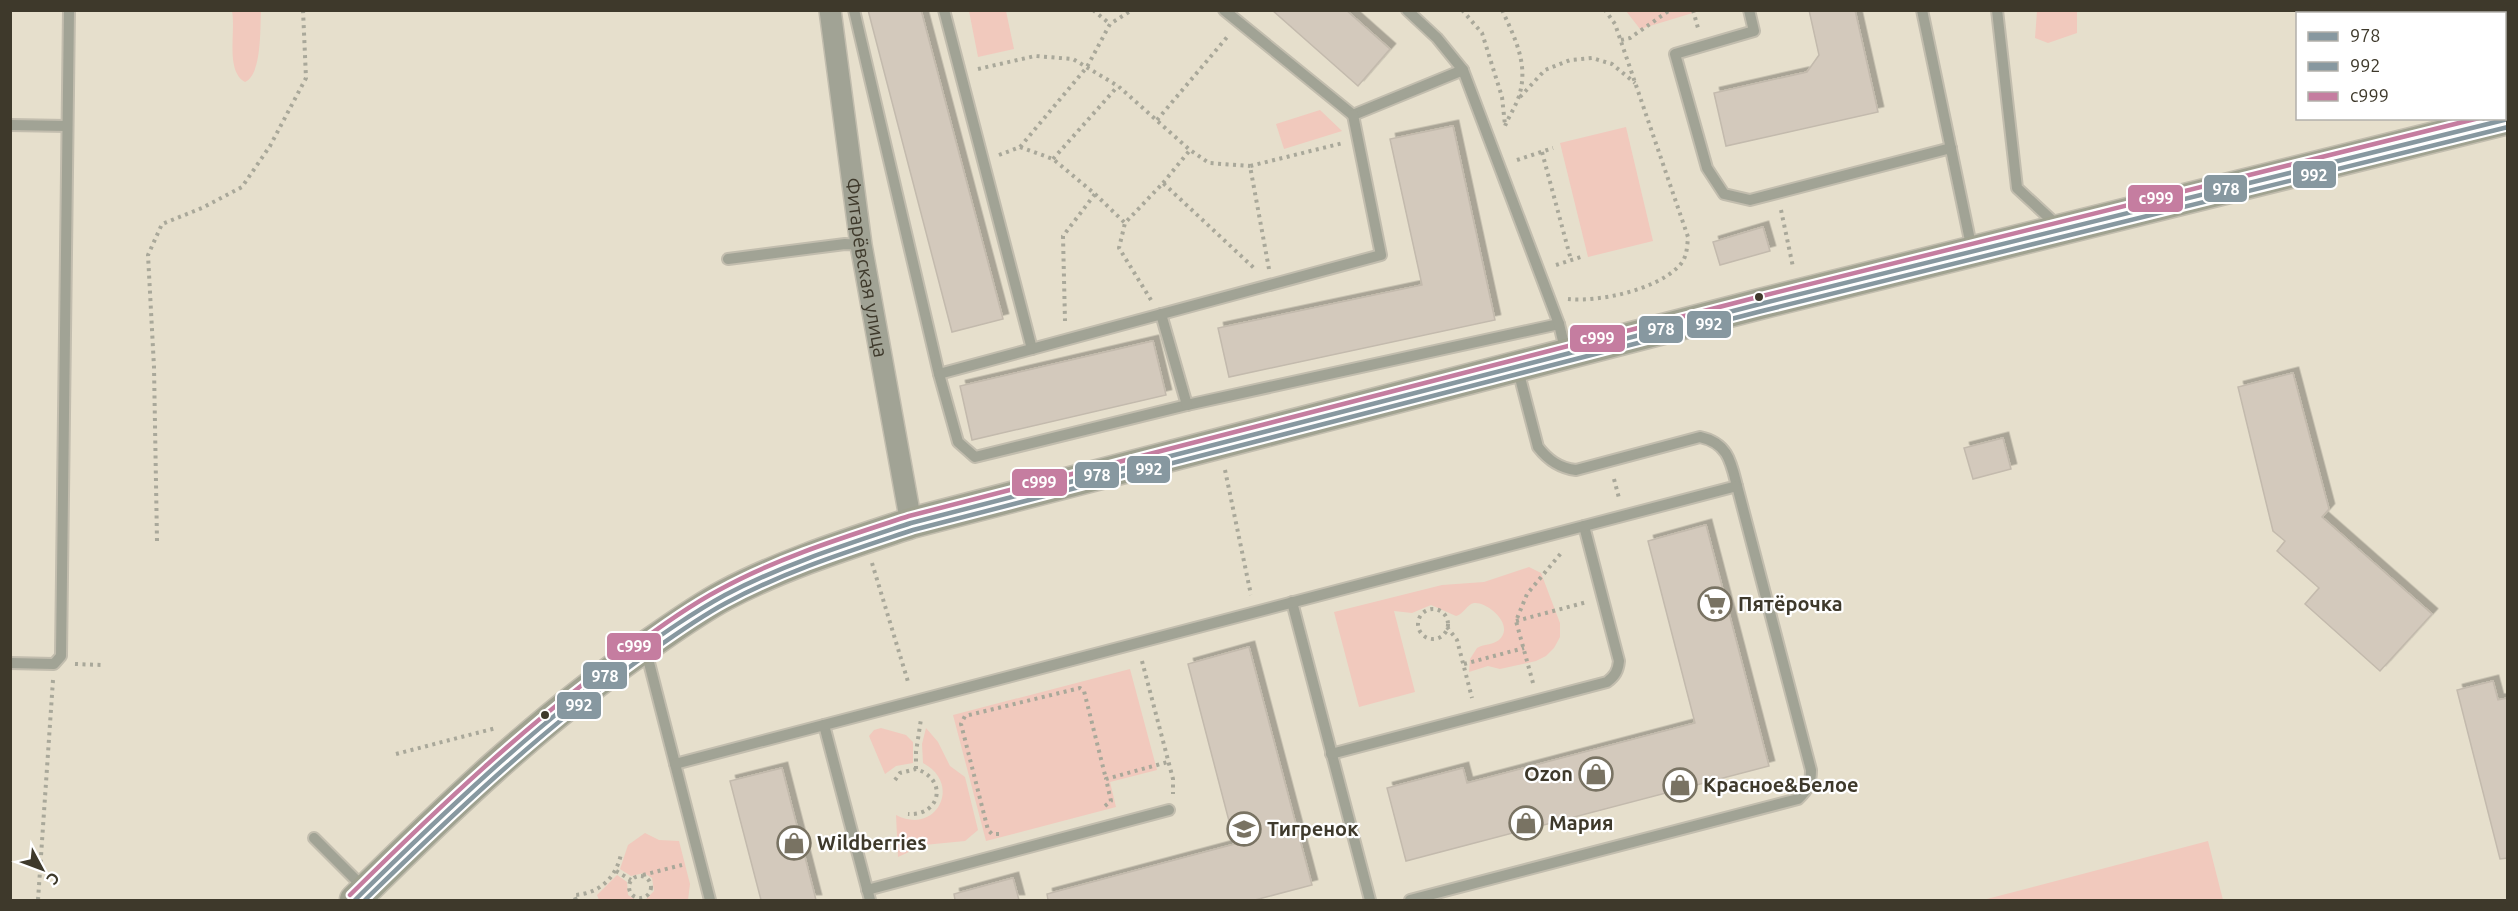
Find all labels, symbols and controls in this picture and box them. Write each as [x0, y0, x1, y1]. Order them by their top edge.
legend [2296, 12, 2506, 120]
text: 978 [2350, 25, 2380, 45]
text: 992 [2350, 55, 2380, 75]
text: с999 [2350, 85, 2389, 105]
line badge: 992 [2292, 160, 2337, 189]
text: 992 [2300, 166, 2328, 184]
line badge: 978 [2203, 174, 2248, 203]
street label: Фитарёвская улица [841, 176, 893, 359]
text: 978 [2212, 180, 2240, 198]
line badge: с999 [2127, 184, 2184, 213]
text: с999 [2139, 189, 2173, 207]
unlabelled marker [1753, 291, 1765, 303]
line badge: 992 [1686, 310, 1732, 339]
line badge: 978 [1638, 315, 1684, 344]
text: 992 [1695, 315, 1723, 333]
text: 978 [1647, 320, 1675, 338]
line badge: с999 [1569, 324, 1626, 353]
text: с999 [1580, 329, 1614, 347]
line badge: 992 [1126, 455, 1171, 484]
text: 992 [1135, 460, 1163, 478]
line badge: 978 [1074, 461, 1120, 489]
text: 978 [1083, 466, 1111, 484]
line badge: с999 [1011, 468, 1068, 497]
text: с999 [1022, 473, 1056, 491]
supermarket icon: Пятёрочка [1697, 586, 1733, 622]
place label: Пятёрочка [1738, 592, 1843, 615]
line badge: с999 [606, 632, 662, 661]
text: с999 [617, 637, 651, 655]
line badge: 978 [582, 661, 628, 690]
text: 978 [591, 667, 619, 685]
line badge: 992 [556, 691, 602, 720]
text: 992 [565, 696, 593, 714]
unlabelled marker [539, 709, 551, 721]
shop icon: Ozon [1578, 756, 1614, 792]
place label: Ozon [1524, 762, 1573, 785]
shop icon: Красное&Белое [1662, 767, 1698, 803]
place label: Красное&Белое [1703, 773, 1858, 796]
shop icon: Мария [1508, 805, 1544, 841]
school or university icon: Тигренок [1226, 811, 1262, 847]
place label: Мария [1549, 811, 1613, 834]
place label: Тигренок [1267, 817, 1359, 840]
shop icon: Wildberries [776, 825, 812, 861]
place label: Wildberries [817, 831, 927, 854]
north arrow [12, 839, 72, 899]
text: С [43, 869, 63, 889]

